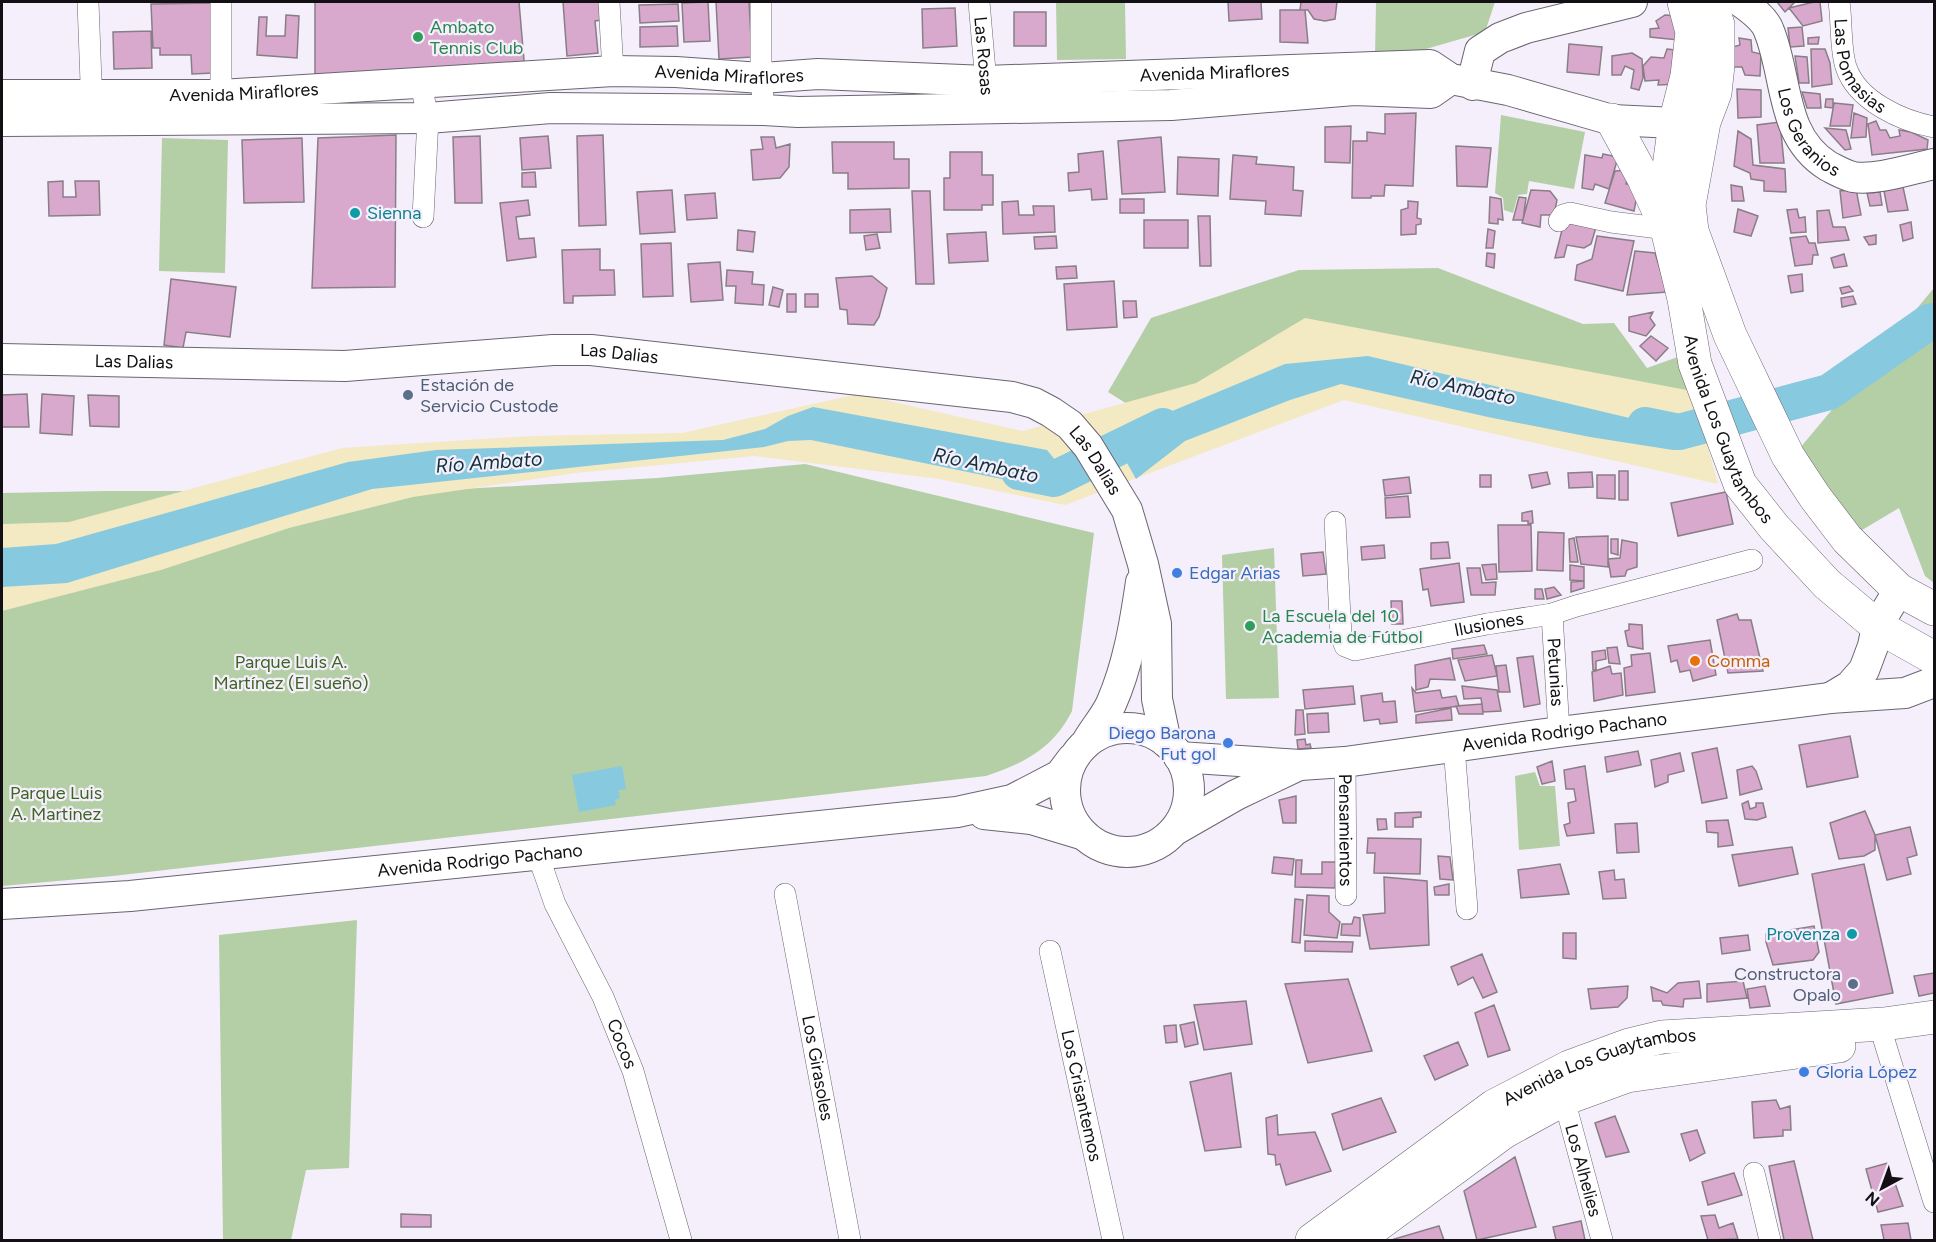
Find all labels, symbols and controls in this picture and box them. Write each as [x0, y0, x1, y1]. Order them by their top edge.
street label: Las Rosas [969, 15, 998, 96]
place label: Ambato Tennis Club [430, 16, 523, 59]
street label: Las Pomasias [1830, 18, 1890, 118]
marker: Ambato Tennis Club [411, 30, 425, 44]
street label: Avenida Miraflores [1140, 59, 1290, 86]
street label: Avenida Miraflores [654, 61, 804, 89]
street label: Avenida Miraflores [169, 78, 319, 106]
street label: Los Geranios [1773, 86, 1844, 181]
place label: Sienna [367, 202, 421, 224]
marker: Sienna [348, 206, 362, 220]
street label: Avenida Los Guaytambos [1679, 333, 1778, 528]
street label: Las Dalias [580, 339, 659, 368]
street label: Las Dalias [94, 350, 174, 373]
water label: Río Ambato [1408, 364, 1518, 410]
place label: Estación de Servicio Custode [420, 374, 558, 417]
marker: Estación de Servicio Custode [401, 388, 415, 402]
street label: Las Dalias [1064, 421, 1126, 499]
water label: Río Ambato [931, 442, 1041, 488]
water label: Río Ambato [435, 446, 544, 478]
place label: Edgar Arias [1189, 562, 1281, 584]
marker: Edgar Arias [1170, 566, 1184, 580]
place label: La Escuela del 10 Academia de Fútbol [1262, 605, 1423, 648]
street label: Ilusiones [1452, 608, 1525, 641]
marker: La Escuela del 10 Academia de Fútbol [1243, 619, 1257, 633]
street label: Petunias [1542, 637, 1568, 707]
place label: Comma [1707, 650, 1770, 672]
park label: Parque Luis A. Martínez (El sueño) [213, 651, 369, 694]
marker: Comma [1688, 654, 1702, 668]
street label: Avenida Rodrigo Pachano [1461, 708, 1668, 756]
place label: Diego Barona Fut gol [1108, 722, 1216, 765]
marker: Diego Barona Fut gol [1221, 736, 1235, 750]
street label: Pensamientos [1334, 774, 1357, 886]
park label: Parque Luis A. Martinez [10, 782, 102, 825]
street label: Avenida Rodrigo Pachano [376, 839, 584, 882]
place label: Provenza [1766, 923, 1840, 945]
marker: Provenza [1845, 927, 1859, 941]
place label: Constructora Opalo [1734, 963, 1841, 1006]
marker: Constructora Opalo [1846, 977, 1860, 991]
street label: Los Girasoles [797, 1013, 838, 1122]
street label: Cocos [602, 1016, 642, 1072]
street label: Avenida Los Guaytambos [1499, 1024, 1697, 1110]
street label: Los Crisantemos [1056, 1028, 1107, 1164]
place label: Gloria López [1816, 1061, 1917, 1083]
marker: Gloria López [1797, 1065, 1811, 1079]
street label: Los Alhelies [1560, 1122, 1606, 1219]
north arrow [1852, 1158, 1912, 1218]
text: N [1862, 1188, 1883, 1210]

